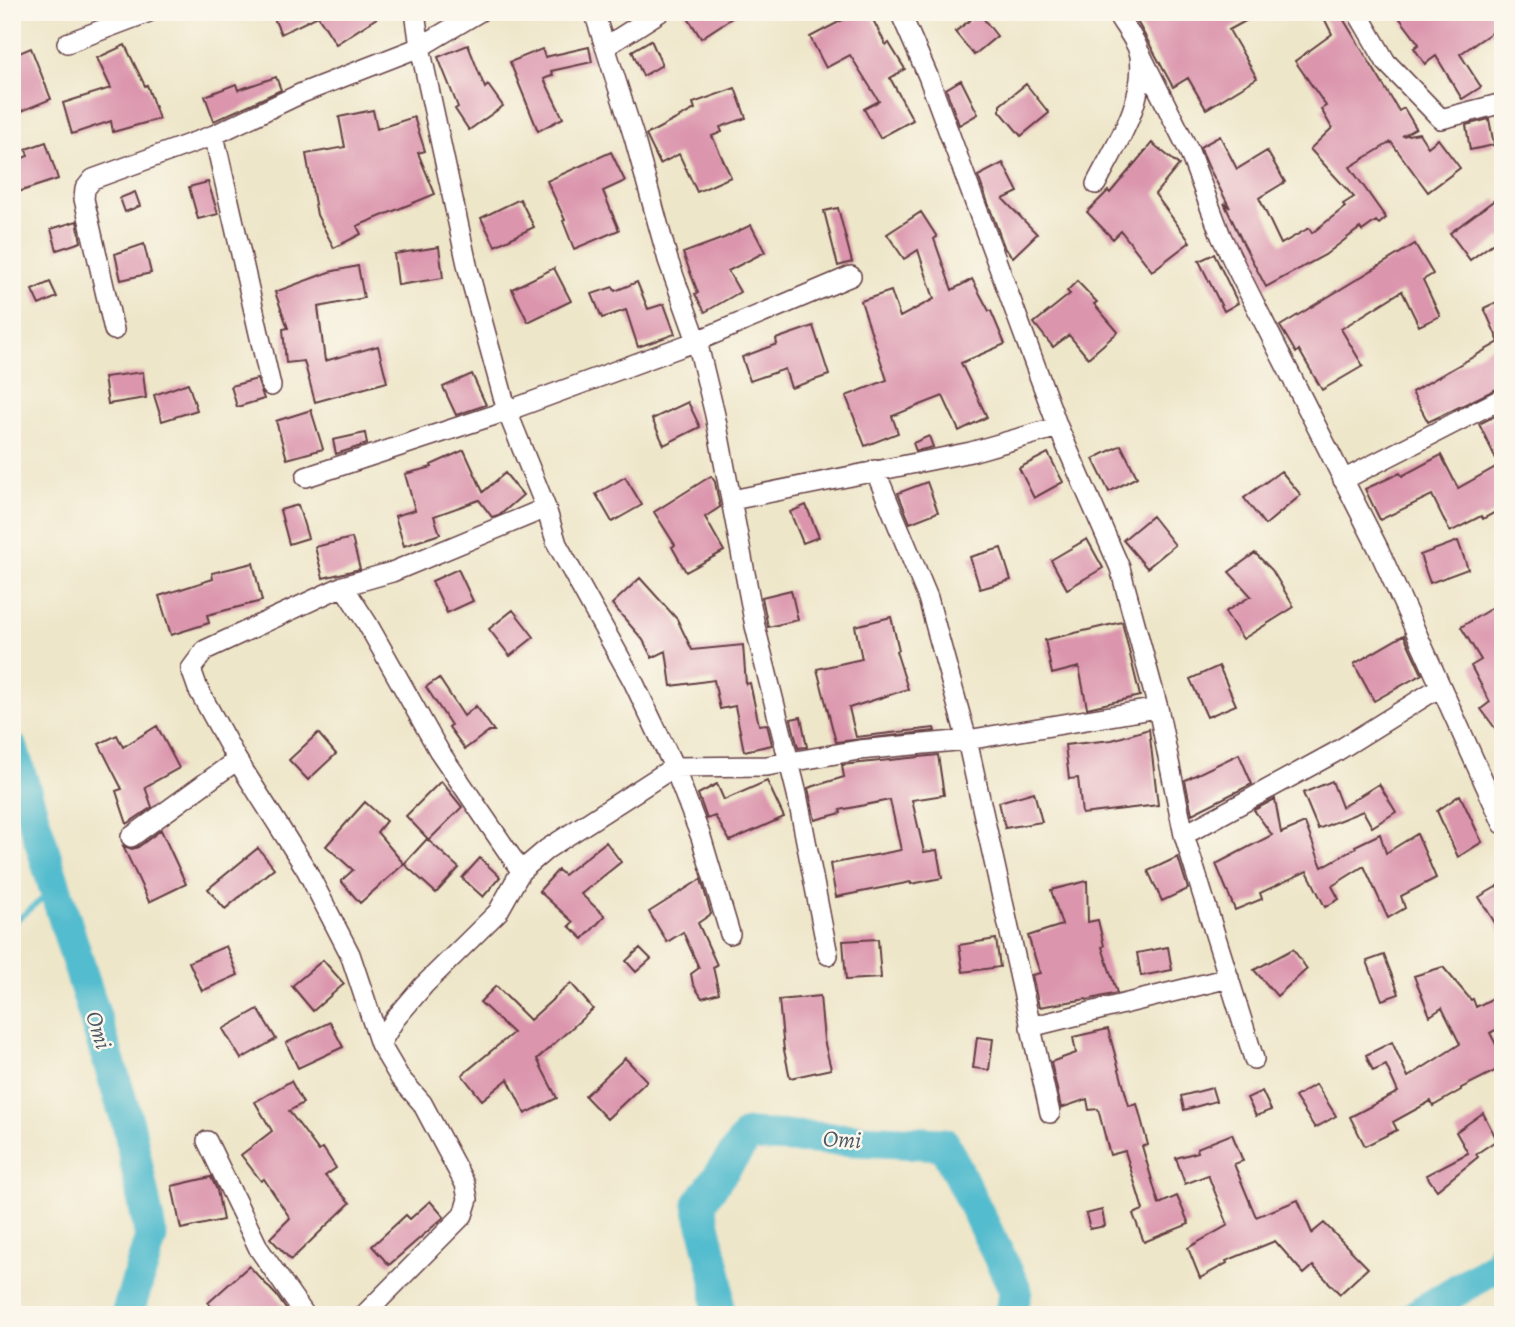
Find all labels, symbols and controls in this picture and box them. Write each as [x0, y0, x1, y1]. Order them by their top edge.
water label: Omi [78, 1007, 119, 1053]
water label: Omi [822, 1123, 862, 1156]

